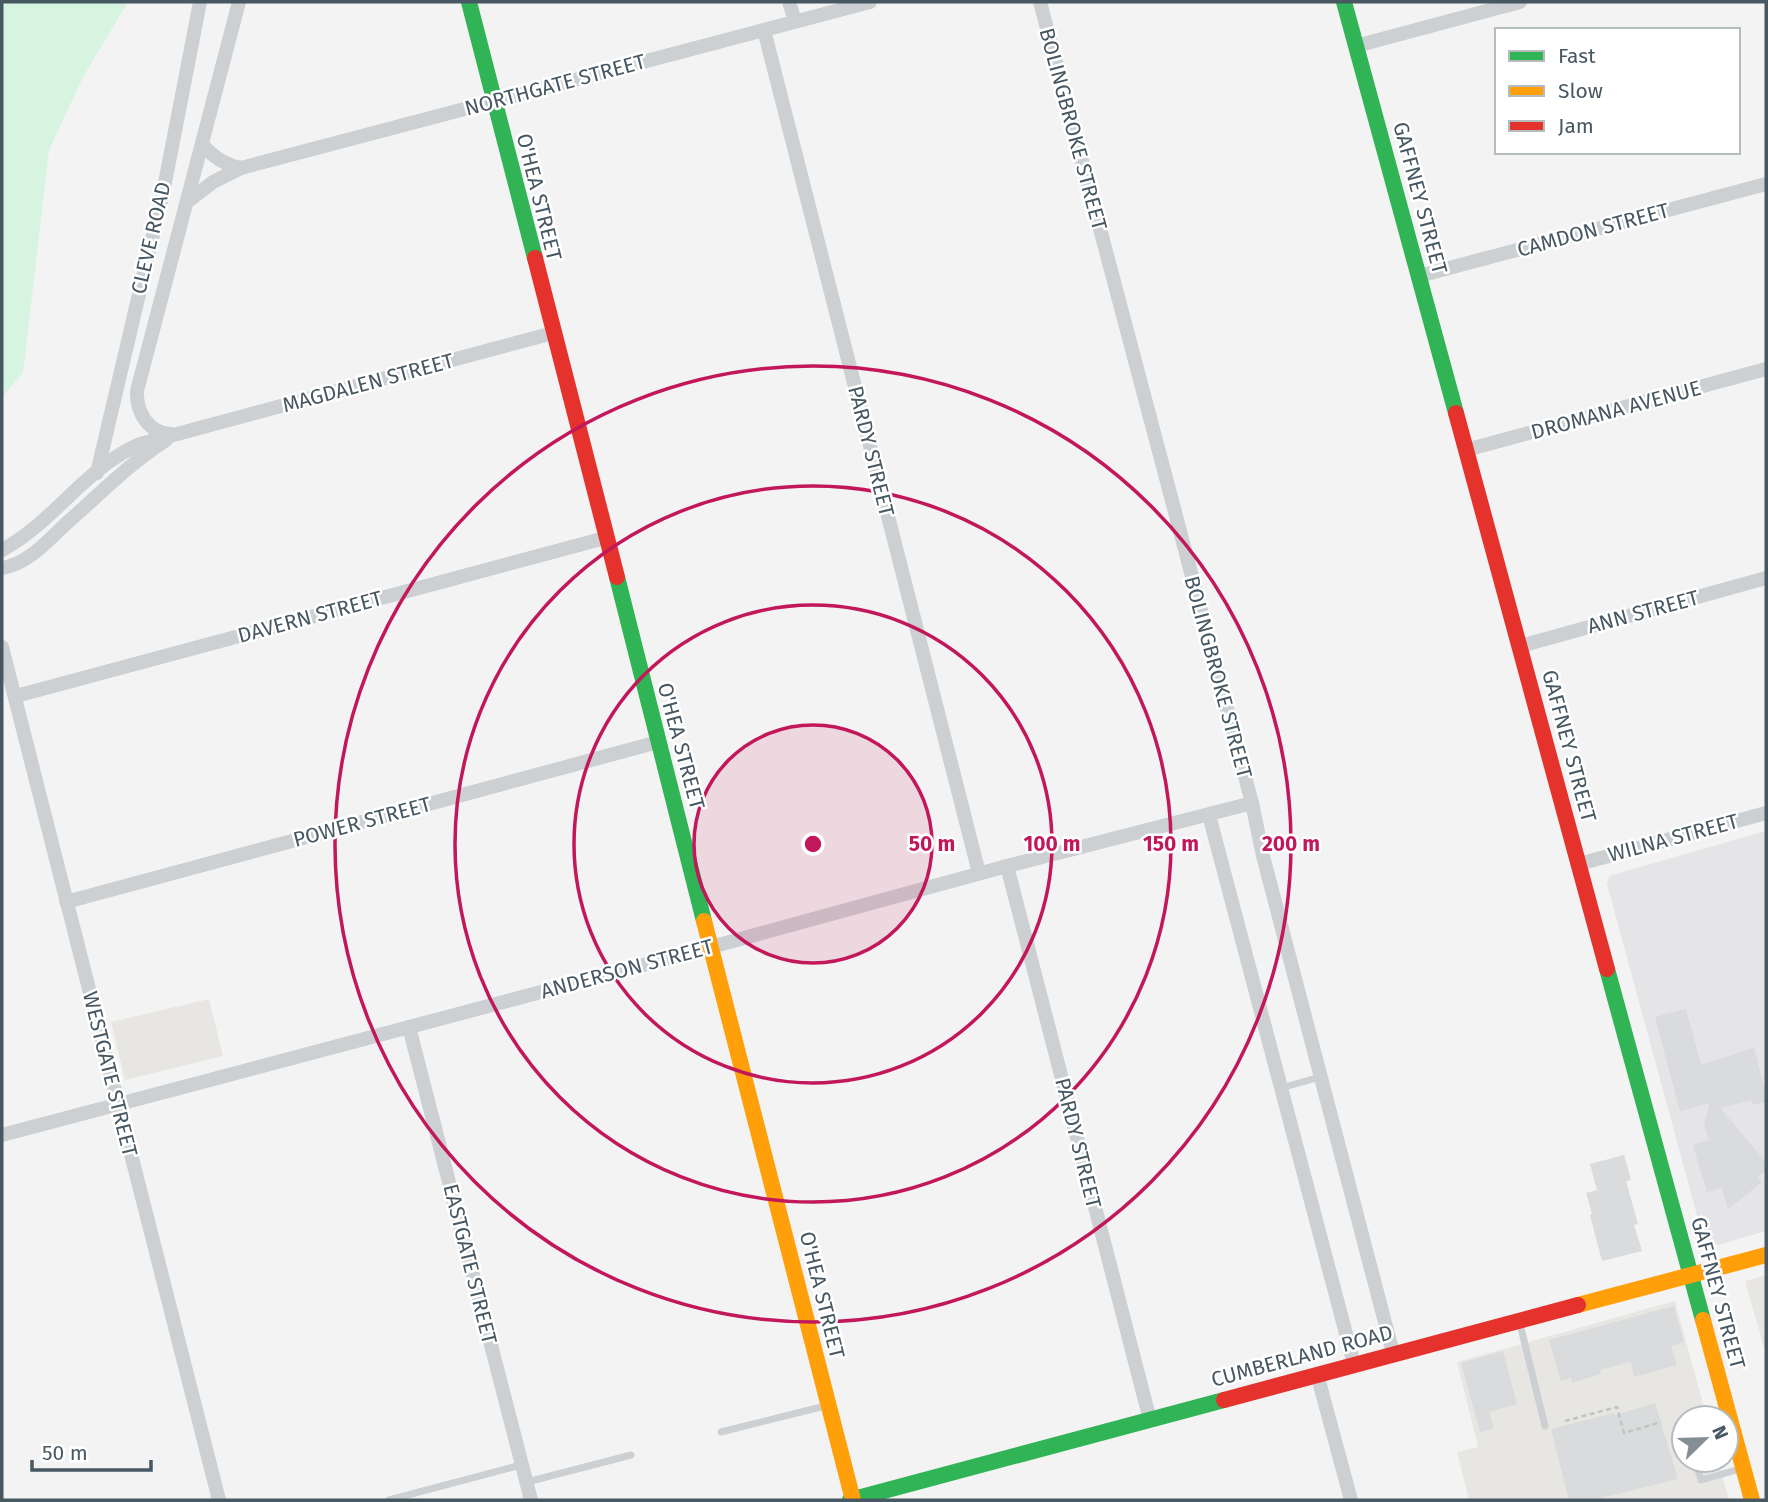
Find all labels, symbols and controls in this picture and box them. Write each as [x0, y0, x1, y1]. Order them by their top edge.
street label: BOLINGBROKE STREET [1033, 25, 1113, 233]
legend [1495, 28, 1740, 154]
text: Fast [1558, 43, 1596, 69]
street label: NORTHGATE STREET [462, 48, 648, 122]
text: Slow [1558, 78, 1603, 104]
text: Jam [1558, 113, 1594, 139]
street label: GAFFNEY STREET [1387, 119, 1453, 277]
street label: O'HEA STREET [511, 131, 567, 263]
street label: CLEVE ROAD [125, 179, 177, 297]
street label: CAMDON STREET [1514, 197, 1672, 263]
street label: MAGDALEN STREET [280, 348, 457, 418]
street label: DROMANA AVENUE [1528, 375, 1704, 445]
street label: PARDY STREET [842, 383, 900, 519]
street label: BOLINGBROKE STREET [1178, 573, 1258, 781]
street label: DAVERN STREET [235, 585, 385, 649]
street label: ANN STREET [1585, 585, 1702, 639]
street label: GAFFNEY STREET [1536, 667, 1602, 825]
street label: O'HEA STREET [652, 680, 710, 812]
street label: POWER STREET [290, 791, 434, 853]
street label: WILNA STREET [1605, 808, 1741, 868]
text: 50 m [909, 831, 955, 857]
text: 100 m [1023, 831, 1081, 857]
text: 150 m [1143, 831, 1199, 857]
text: 200 m [1262, 831, 1320, 857]
centre of rings [801, 832, 825, 856]
street label: ANDERSON STREET [538, 933, 716, 1005]
street label: WESTGATE STREET [77, 989, 143, 1159]
street label: PARDY STREET [1049, 1075, 1107, 1211]
street label: EASTGATE STREET [438, 1181, 503, 1347]
street label: GAFFNEY STREET [1685, 1214, 1751, 1372]
street label: O'HEA STREET [794, 1229, 850, 1361]
street label: CUMBERLAND ROAD [1208, 1319, 1396, 1393]
north arrow [1670, 1404, 1740, 1474]
text: N [1707, 1422, 1733, 1443]
scale bar [32, 1428, 150, 1472]
text: 50 m [42, 1440, 88, 1466]

